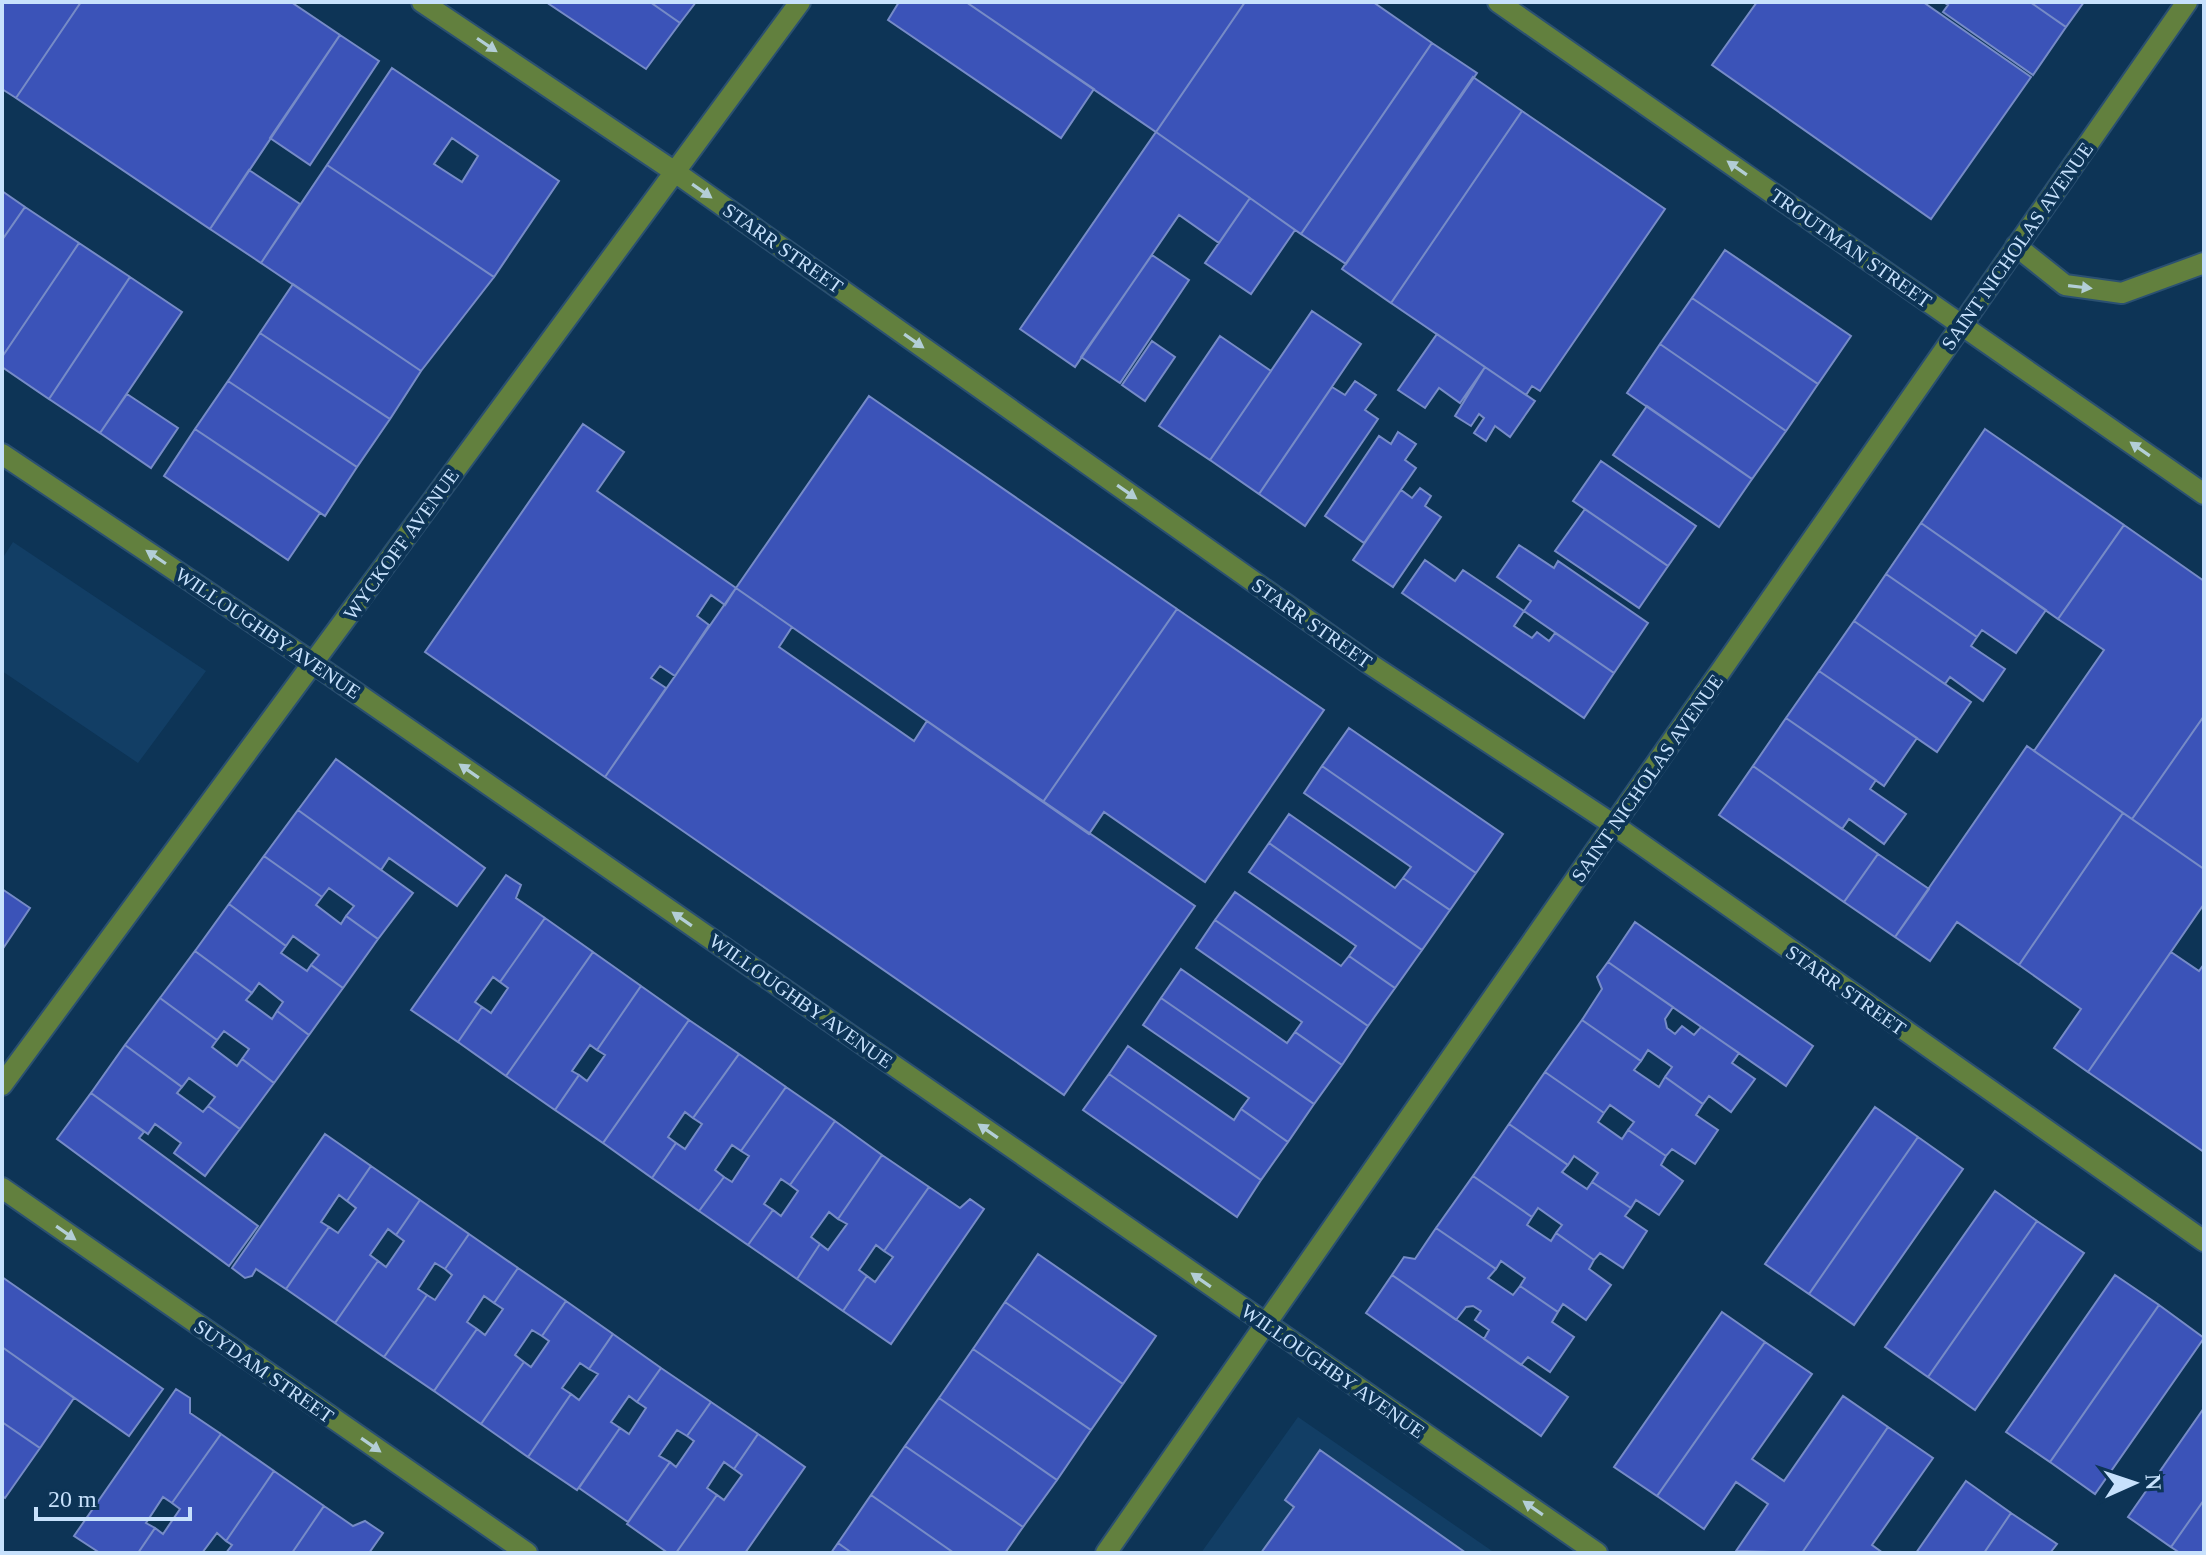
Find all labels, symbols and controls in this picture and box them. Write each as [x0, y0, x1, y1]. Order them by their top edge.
one-way arrow [476, 38, 497, 53]
street label: SAINT NICHOLAS AVENUE [1937, 138, 2097, 354]
one-way arrow [1727, 161, 1748, 176]
one-way arrow [692, 183, 713, 198]
street label: TROUTMAN STREET [1766, 184, 1936, 312]
street label: STARR STREET [719, 198, 847, 298]
one-way arrow [2068, 281, 2093, 294]
one-way arrow [904, 333, 925, 348]
one-way arrow [2130, 442, 2151, 457]
street label: WYCKOFF AVENUE [339, 464, 463, 624]
one-way arrow [1116, 484, 1137, 499]
one-way arrow [145, 550, 166, 565]
street label: WILLOUGHBY AVENUE [171, 563, 365, 703]
street label: STARR STREET [1248, 573, 1376, 673]
street label: SAINT NICHOLAS AVENUE [1567, 670, 1727, 886]
one-way arrow [458, 764, 479, 779]
one-way arrow [672, 912, 693, 927]
street label: WILLOUGHBY AVENUE [705, 929, 897, 1073]
street label: STARR STREET [1782, 940, 1910, 1040]
one-way arrow [977, 1124, 998, 1139]
one-way arrow [56, 1225, 77, 1240]
one-way arrow [1191, 1273, 1212, 1288]
street label: WILLOUGHBY AVENUE [1237, 1299, 1429, 1443]
street label: SUYDAM STREET [190, 1315, 338, 1427]
one-way arrow [361, 1437, 382, 1452]
north arrow [2094, 1443, 2174, 1523]
scale bar [36, 1471, 190, 1521]
text: N [2141, 1473, 2166, 1491]
text: 20 m [48, 1486, 97, 1512]
one-way arrow [1522, 1501, 1543, 1516]

